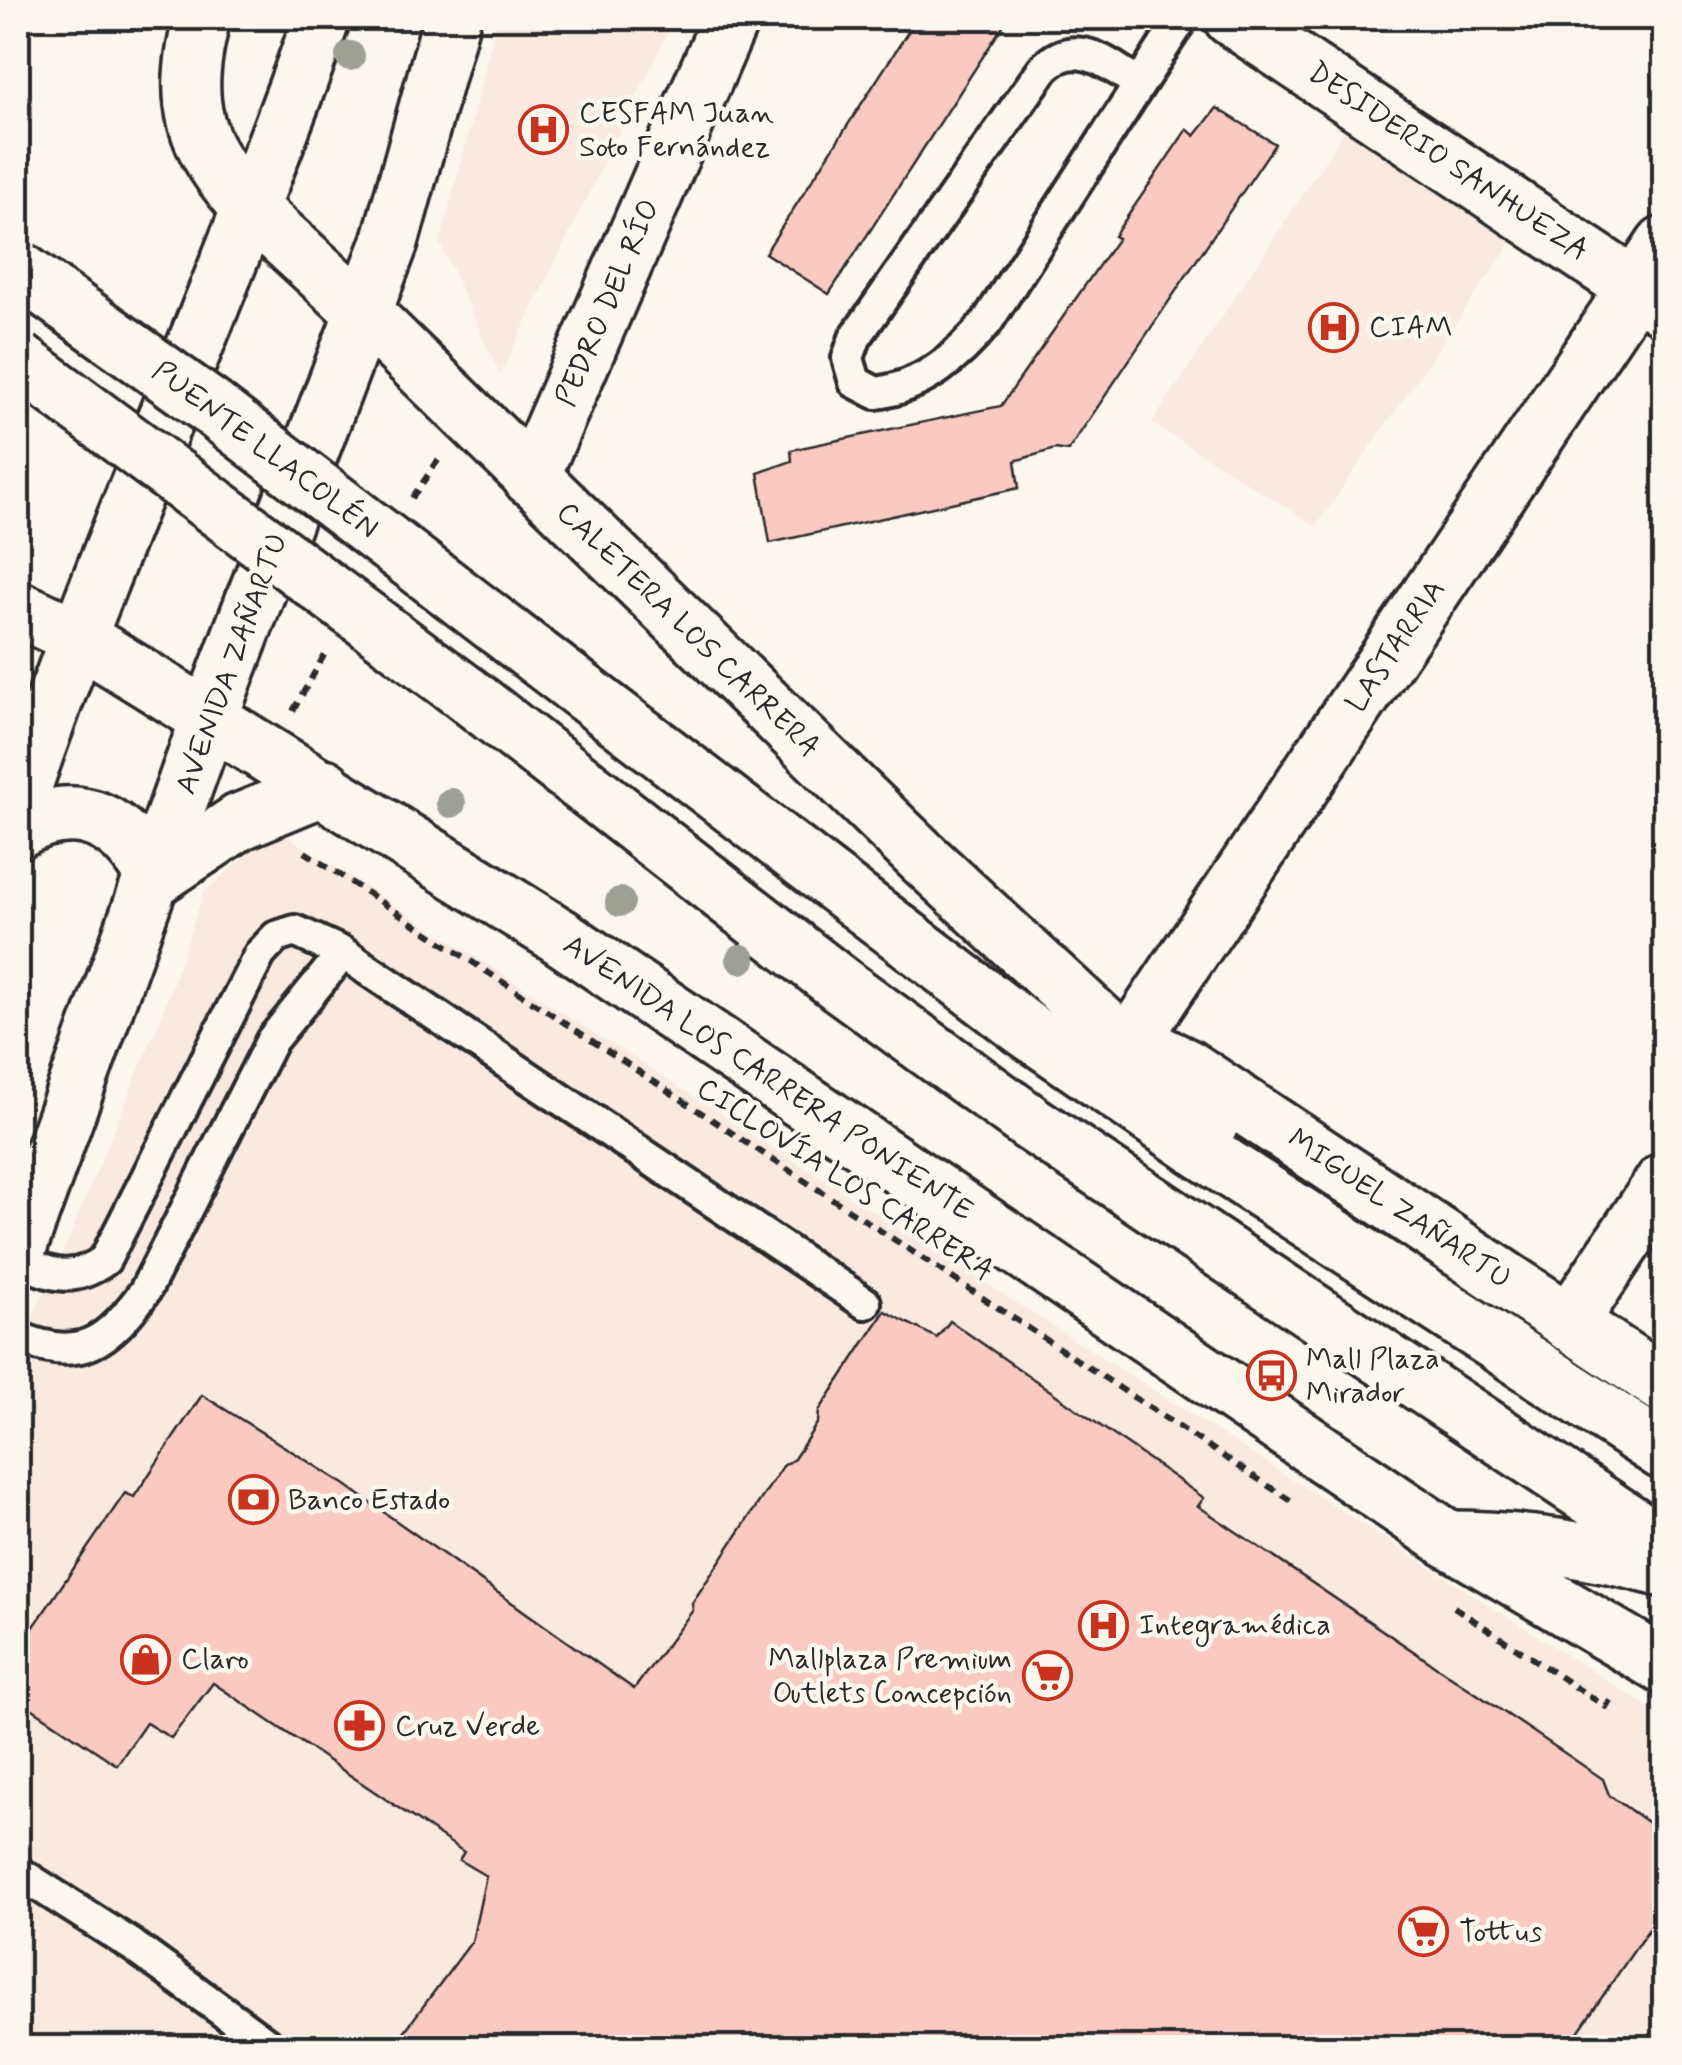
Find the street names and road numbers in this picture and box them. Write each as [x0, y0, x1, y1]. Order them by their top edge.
street label: DESIDERIO SANHUEZA [1300, 53, 1596, 271]
street label: PEDRO DEL RÍO [547, 193, 669, 413]
street label: PUENTE LLACOLÉN [144, 352, 386, 548]
street label: CALETERA LOS CARRERA [548, 494, 828, 766]
street label: AVENIDA ZAÑARTU [167, 528, 297, 800]
street label: LASTARRIA [1337, 572, 1455, 720]
street label: AVENIDA LOS CARRERA PONIENTE [555, 926, 981, 1230]
street label: CICLOVÍA LOS CARRERA [689, 1069, 1001, 1291]
street label: MIGUEL ZAÑARTU [1280, 1120, 1518, 1298]

